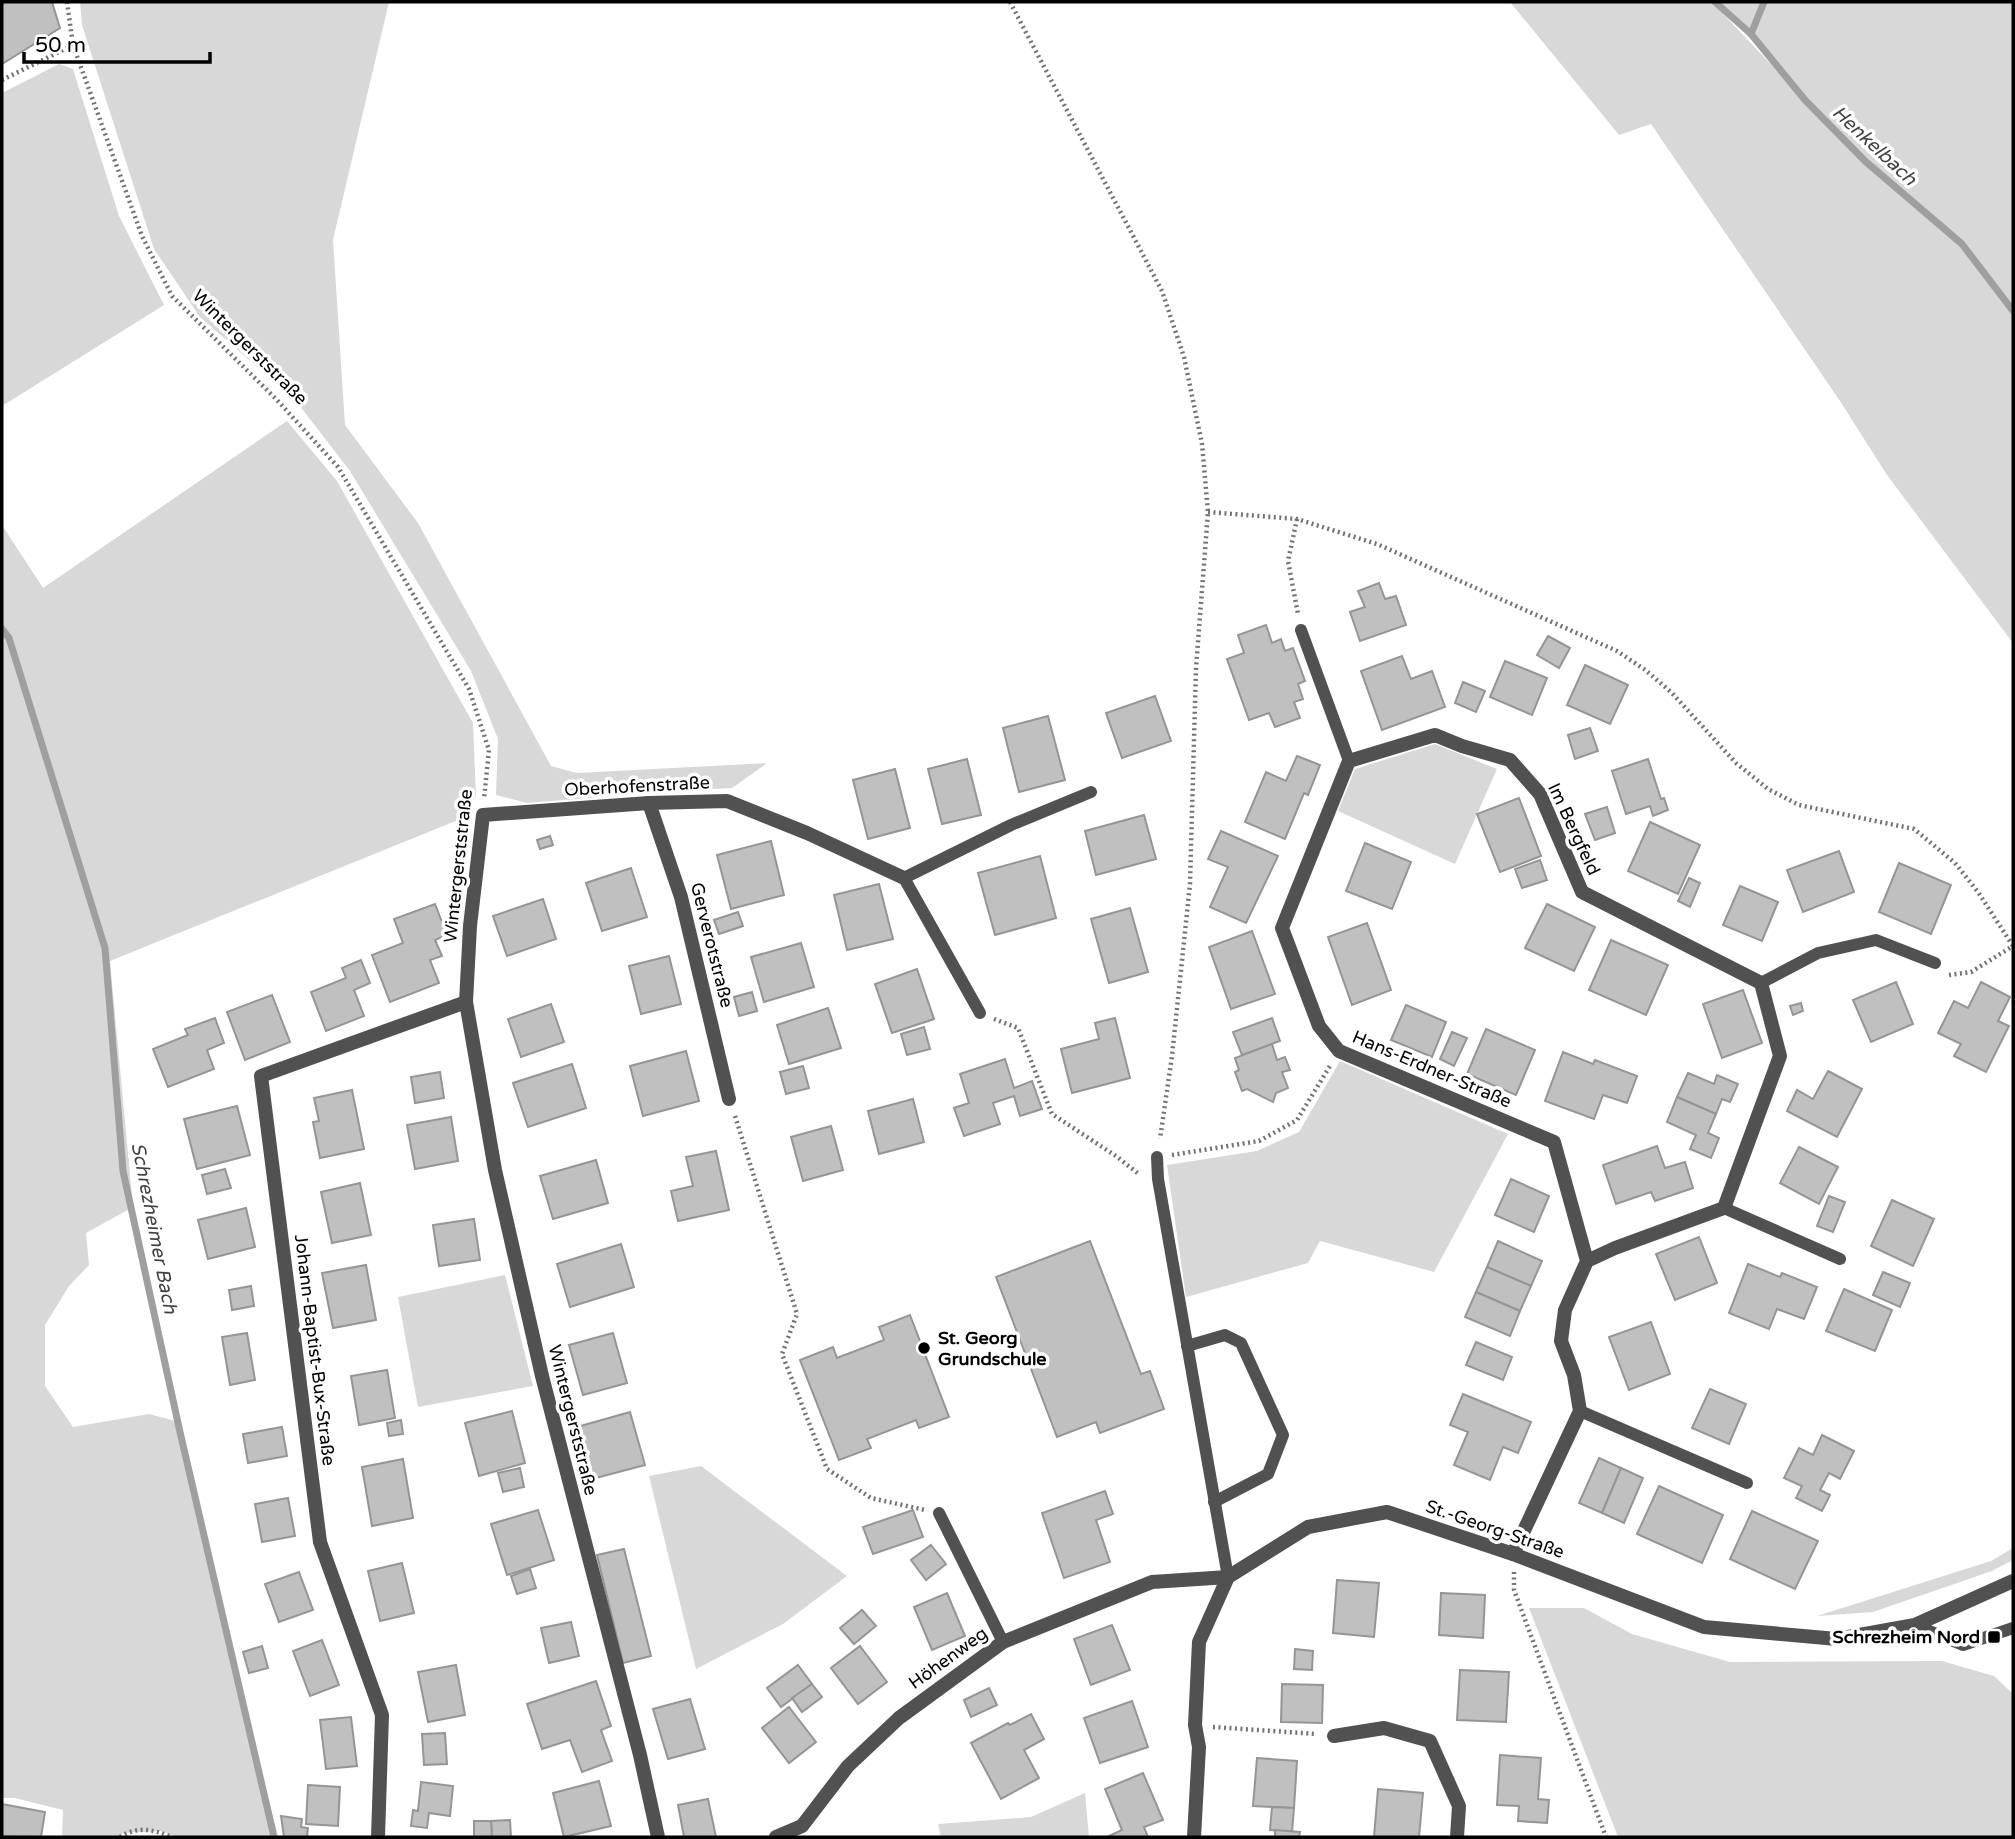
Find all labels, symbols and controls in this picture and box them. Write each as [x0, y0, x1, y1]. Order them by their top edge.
scale bar [24, 21, 210, 65]
text: 50 m [35, 33, 86, 58]
water label: Henkelbach [1828, 101, 1921, 190]
street label: Wintergerststraße [188, 285, 312, 409]
street label: Oberhofenstraße [564, 771, 710, 801]
street label: Im Bergfeld [1543, 779, 1605, 879]
street label: Wintergerststraße [439, 788, 477, 944]
street label: Gerverotstraße [686, 880, 738, 1010]
street label: Hans-Erdner-Straße [1349, 1026, 1515, 1112]
water label: Schrezheimer Bach [127, 1141, 181, 1316]
street label: Johann-Baptist-Bux-Straße [290, 1233, 340, 1467]
place label: St. Georg Grundschule [938, 1327, 1047, 1370]
marker: St. Georg Grundschule [916, 1340, 932, 1356]
street label: Wintergerststraße [544, 1342, 602, 1498]
street label: St.-Georg-Straße [1423, 1495, 1567, 1563]
street label: Höhenweg [904, 1622, 992, 1694]
place label: Schrezheim Nord [1833, 1626, 1980, 1648]
marker: Schrezheim Nord [1986, 1629, 2002, 1645]

